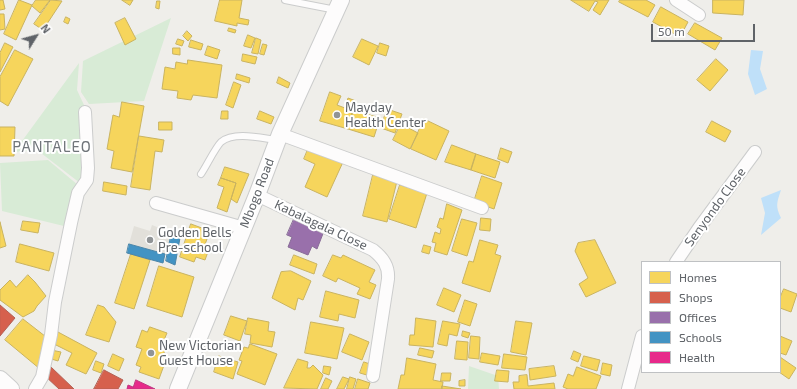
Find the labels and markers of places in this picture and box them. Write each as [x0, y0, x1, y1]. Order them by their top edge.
place label: Mayday Health Center [345, 100, 426, 131]
marker: Mayday Health Center [332, 110, 342, 120]
place label: Golden Bells Pre-school [158, 225, 232, 256]
marker: Golden Bells Pre-school [145, 235, 155, 245]
place label: New Victorian Guest House [159, 338, 242, 369]
marker: New Victorian Guest House [146, 348, 156, 358]

